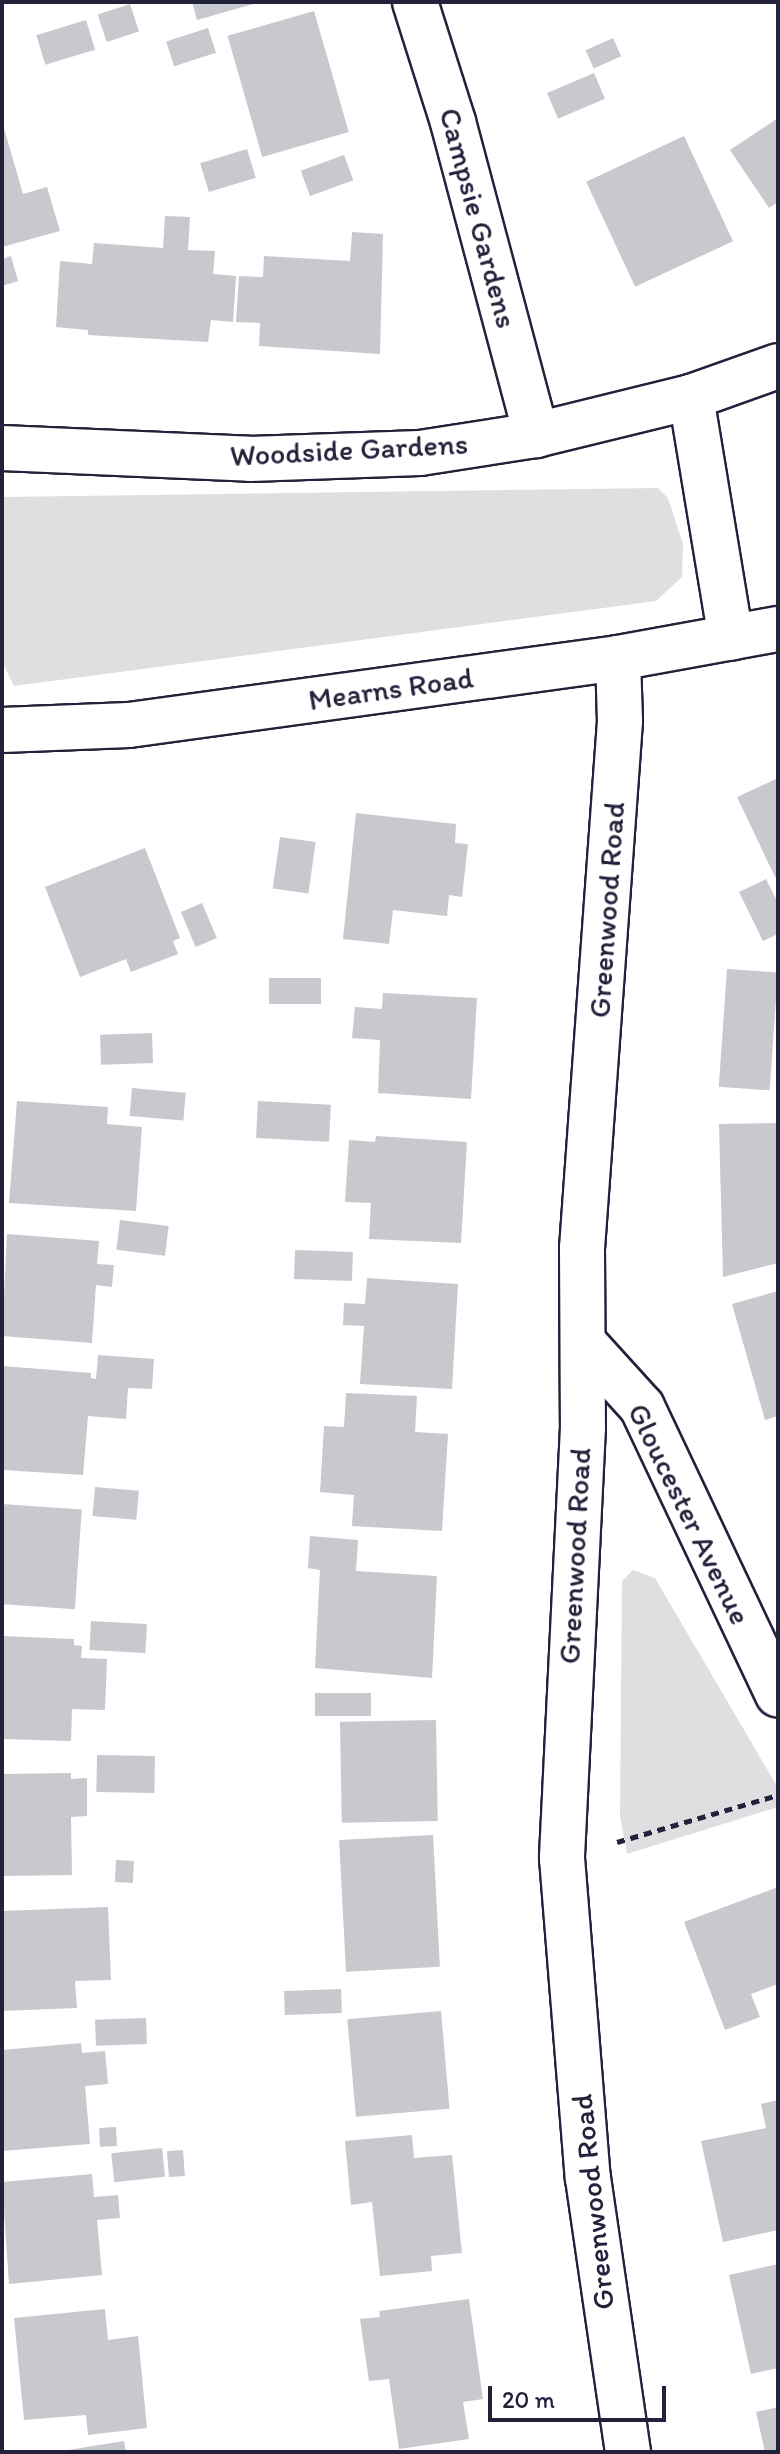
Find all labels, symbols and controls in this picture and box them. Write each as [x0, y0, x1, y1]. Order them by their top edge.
street label: Campsie Gardens [431, 104, 525, 332]
street label: Woodside Gardens [229, 426, 469, 474]
street label: Mearns Road [307, 660, 475, 718]
street label: Greenwood Road [582, 801, 632, 1019]
street label: Gloucester Avenue [620, 1398, 758, 1630]
street label: Greenwood Road [551, 1447, 599, 1665]
street label: Greenwood Road [564, 2093, 622, 2311]
scale bar [492, 2370, 670, 2420]
text: 20 m [502, 2385, 555, 2414]

